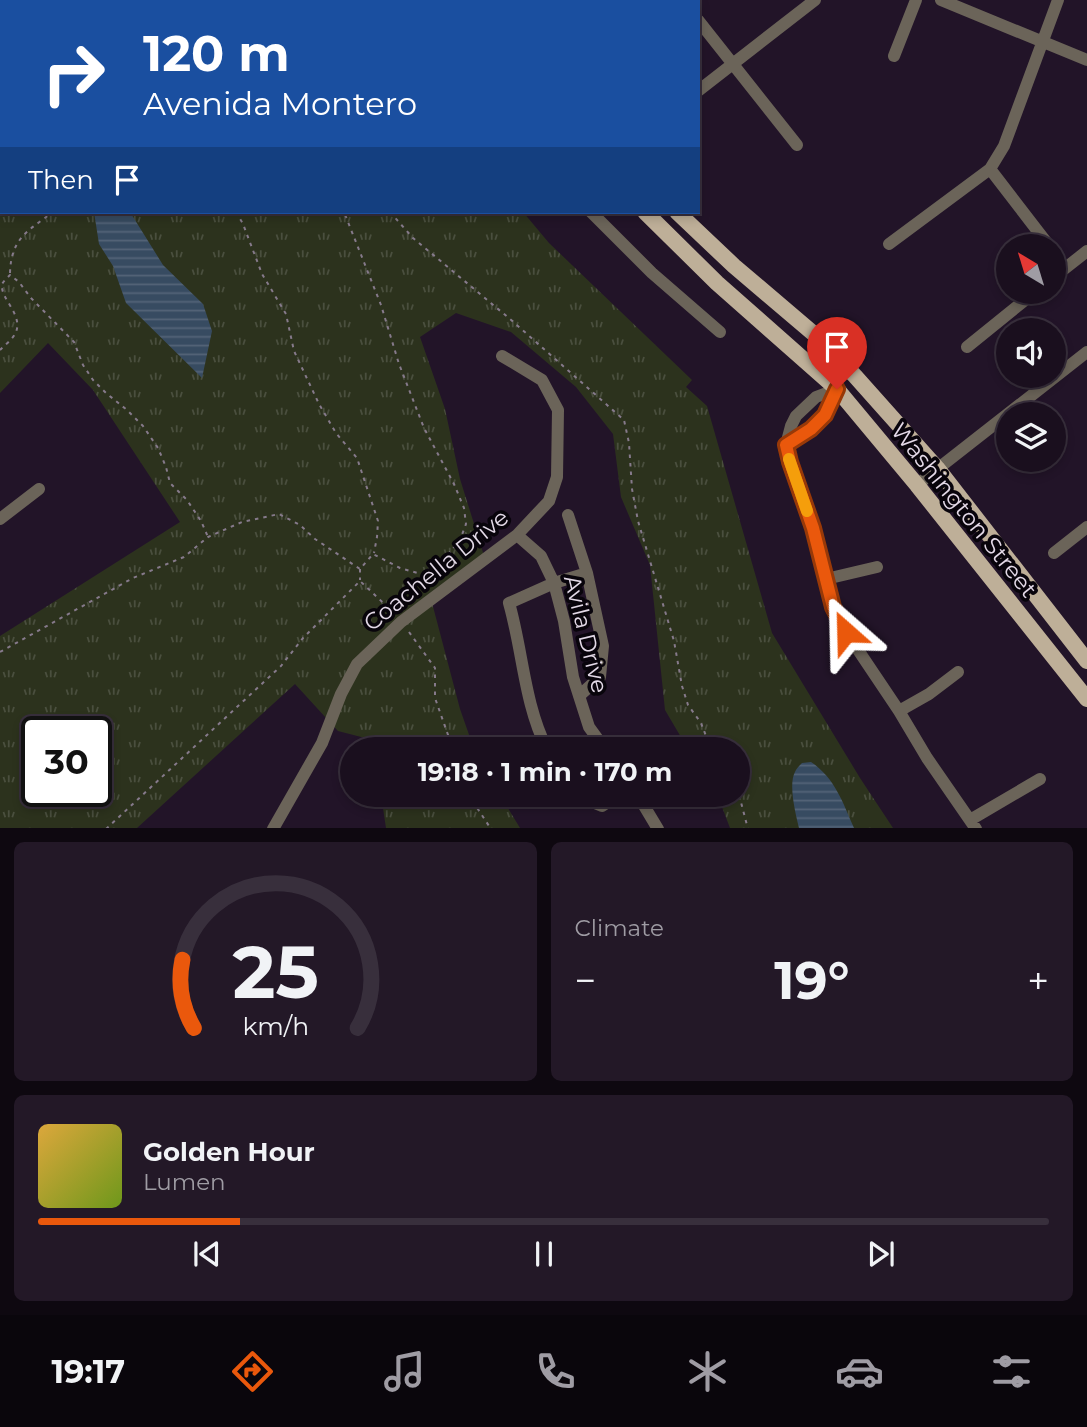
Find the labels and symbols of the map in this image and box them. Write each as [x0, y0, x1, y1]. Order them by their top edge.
north arrow [996, 234, 1066, 304]
pin [807, 317, 867, 389]
street label: Washington Street [885, 417, 1043, 603]
street label: Coachella Drive [358, 503, 514, 637]
street label: Avila Drive [558, 572, 614, 696]
position arrow [809, 595, 883, 669]
speed limit sign: 30 [21, 716, 112, 807]

